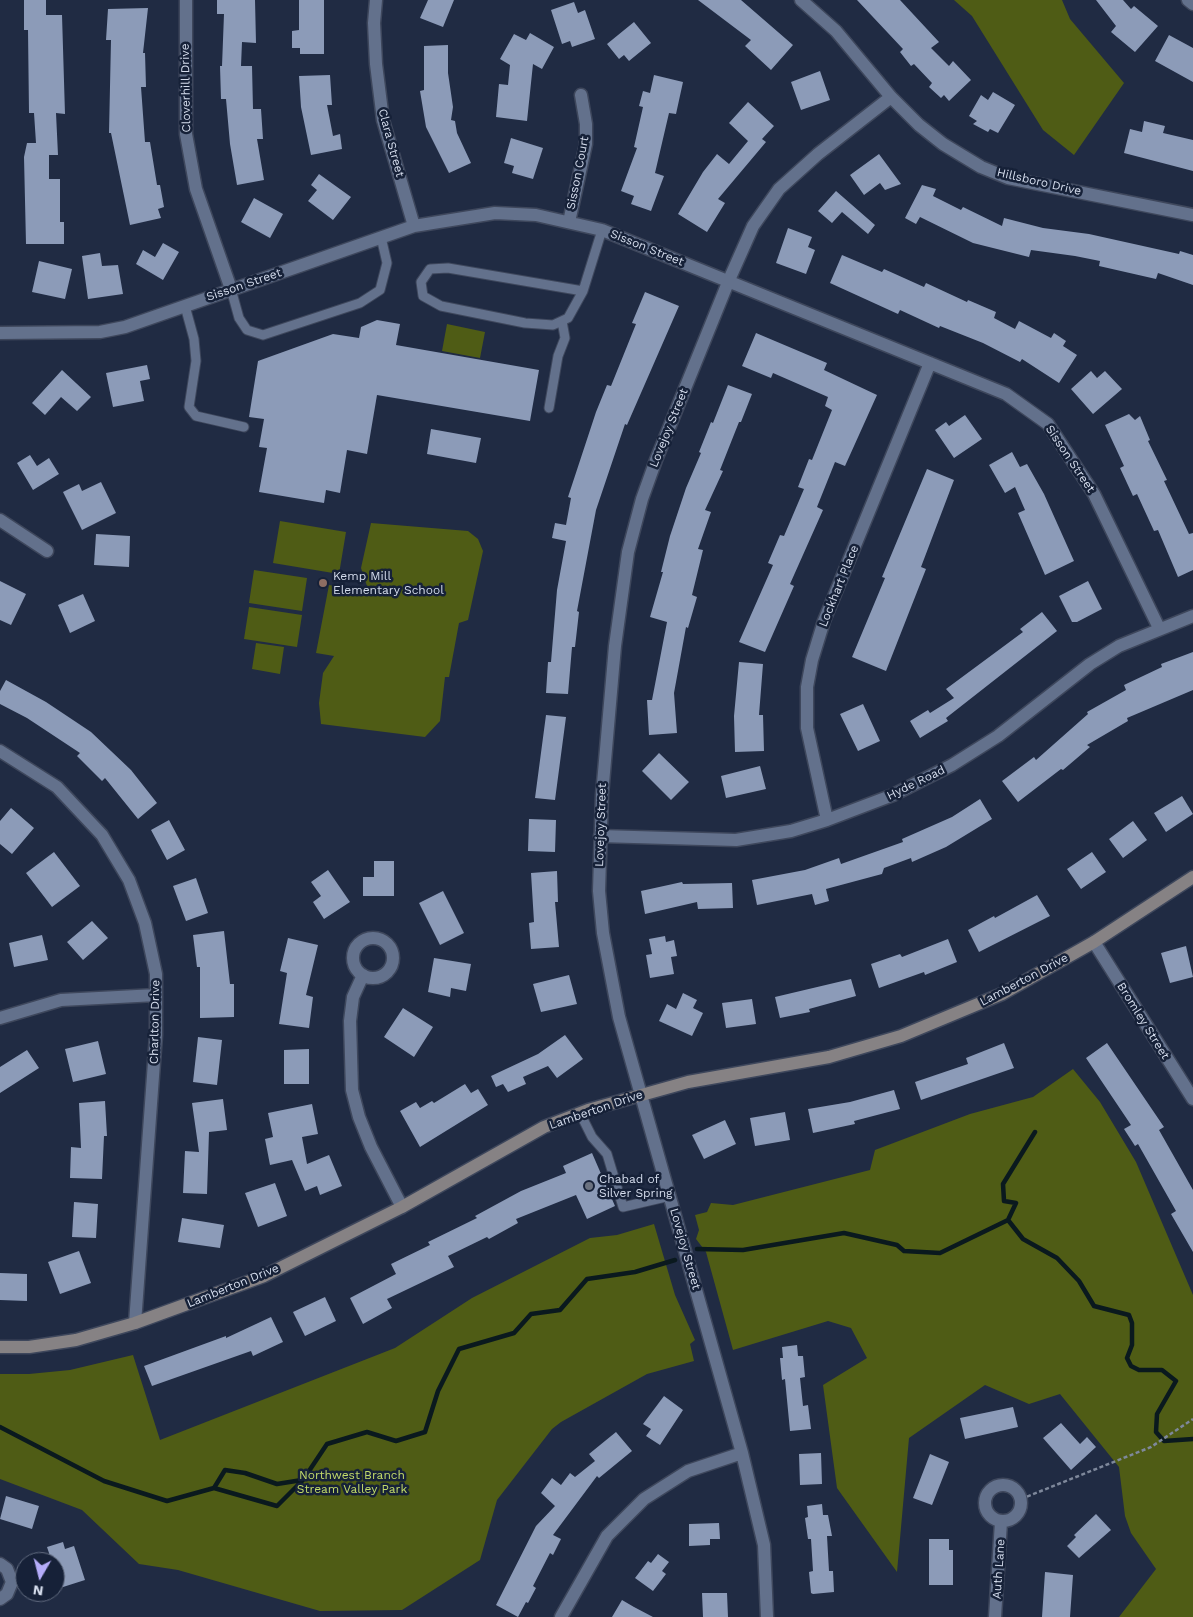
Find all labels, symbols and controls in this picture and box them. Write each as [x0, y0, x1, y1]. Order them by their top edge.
street label: Cloverhill Drive [178, 43, 194, 133]
street label: Clara Street [375, 107, 407, 179]
street label: Sisson Court [564, 135, 592, 211]
street label: Hillsboro Drive [995, 165, 1083, 199]
street label: Sisson Street [608, 227, 686, 269]
street label: Sisson Street [205, 265, 283, 305]
street label: Lovejoy Street [647, 386, 691, 470]
street label: Sisson Street [1042, 423, 1098, 495]
street label: Lockhart Place [816, 543, 862, 629]
place label: Kemp Mill Elementary School [333, 569, 444, 597]
marker: Kemp Mill Elementary School [317, 577, 329, 589]
street label: Hyde Road [885, 763, 947, 803]
street label: Lovejoy Street [592, 783, 610, 867]
street label: Lamberton Drive [977, 951, 1071, 1009]
street label: Charlton Drive [147, 980, 163, 1064]
street label: Bromley Street [1114, 980, 1172, 1062]
street label: Lamberton Drive [547, 1087, 645, 1133]
place label: Chabad of Silver Spring [599, 1172, 672, 1200]
marker: Chabad of Silver Spring [583, 1180, 595, 1192]
street label: Lovejoy Street [667, 1207, 703, 1291]
street label: Lamberton Drive [185, 1261, 281, 1311]
park label: Northwest Branch Stream Valley Park [297, 1468, 407, 1496]
street label: Auth Lane [990, 1539, 1008, 1599]
north arrow [15, 1552, 65, 1602]
text: N [32, 1582, 44, 1600]

